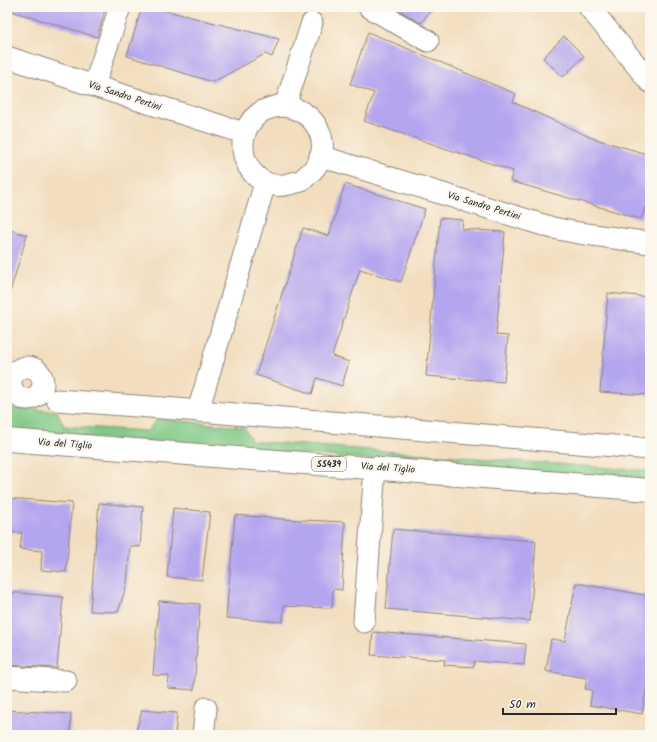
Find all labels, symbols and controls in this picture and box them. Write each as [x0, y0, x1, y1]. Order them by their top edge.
street label: Via Sandro Pertini [86, 77, 164, 116]
street label: Via Sandro Pertini [445, 187, 523, 225]
street label: Via del Tiglio [37, 434, 93, 454]
road number: SS439 [312, 457, 346, 471]
street label: Via del Tiglio [360, 458, 416, 478]
scale bar [503, 690, 616, 716]
text: 50 m [509, 695, 536, 714]

